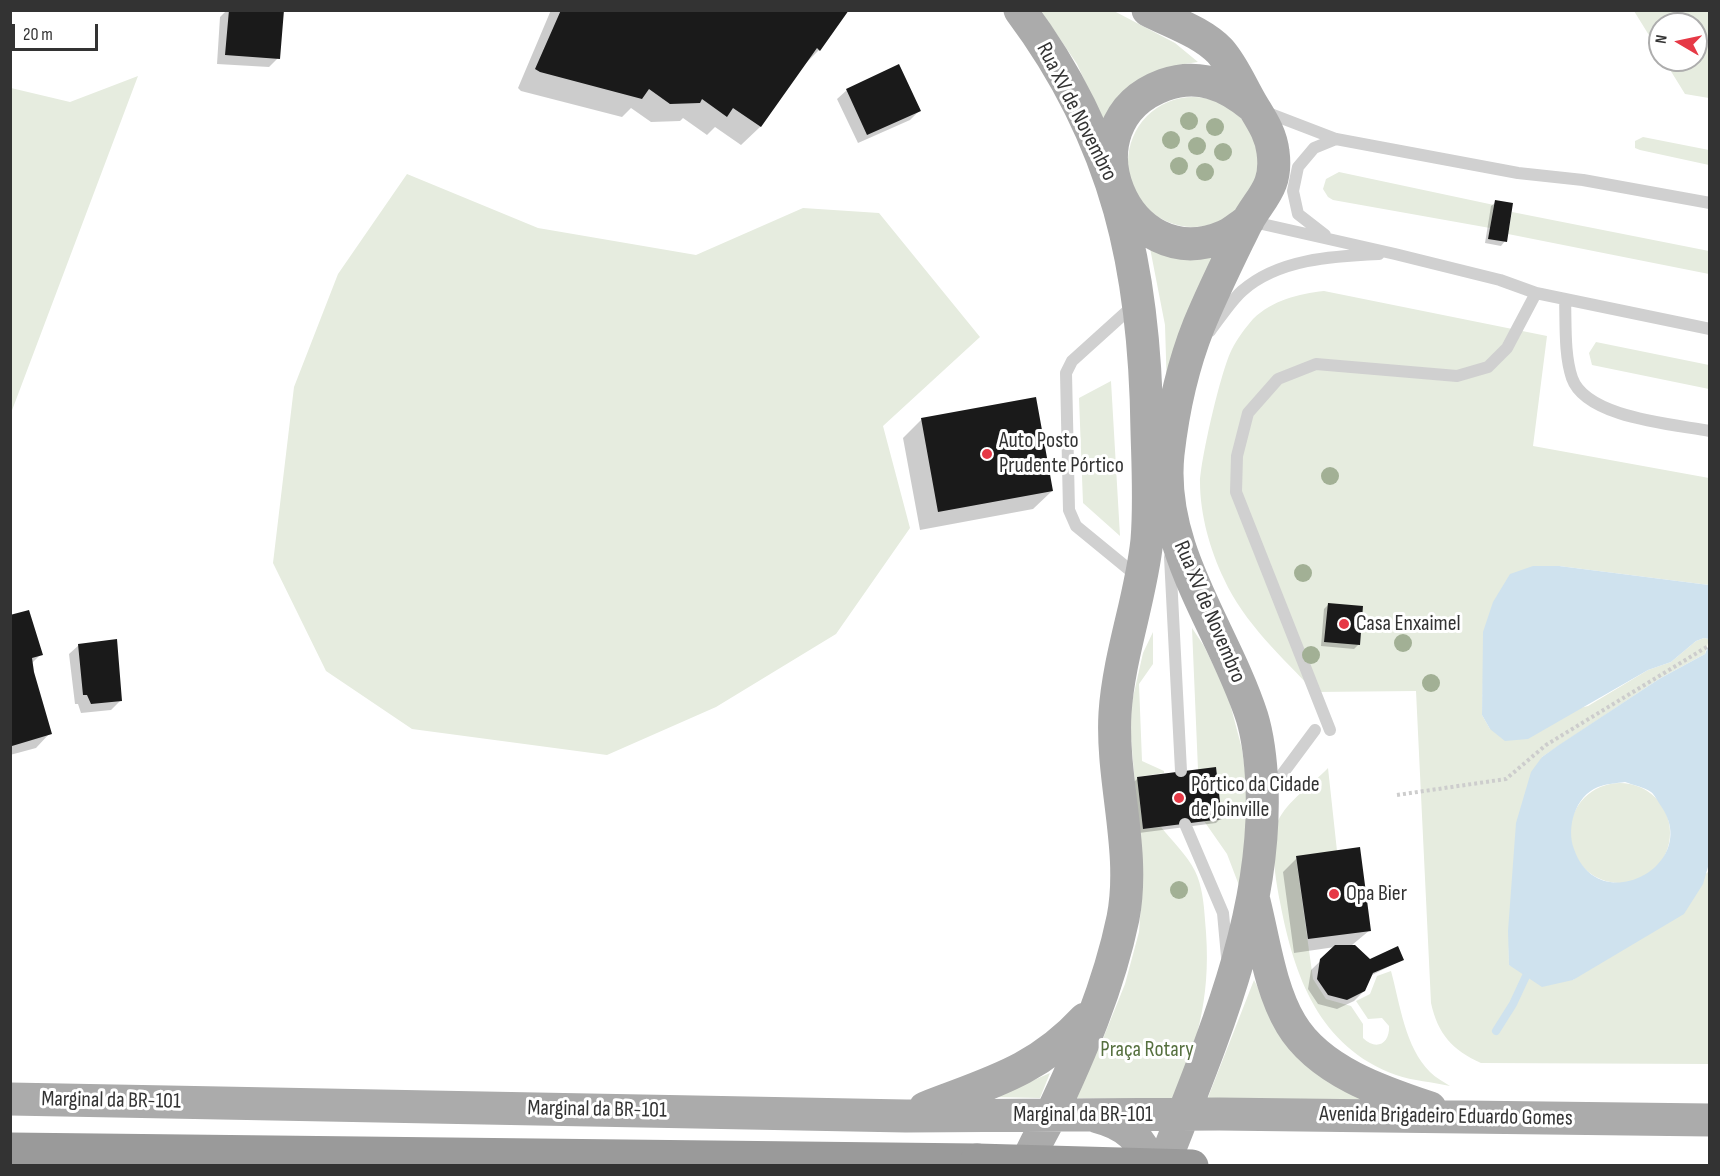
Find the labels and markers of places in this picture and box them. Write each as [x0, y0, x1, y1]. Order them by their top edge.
place label: Auto Posto Prudente Pórtico [999, 428, 1124, 480]
marker: Auto Posto Prudente Pórtico [980, 447, 994, 461]
place label: Casa Enxaimel [1356, 611, 1461, 637]
marker: Casa Enxaimel [1337, 617, 1351, 631]
place label: Pórtico da Cidade de Joinville [1191, 772, 1320, 824]
marker: Pórtico da Cidade de Joinville [1172, 791, 1186, 805]
place label: Opa Bier [1346, 881, 1407, 907]
marker: Opa Bier [1327, 887, 1341, 901]

